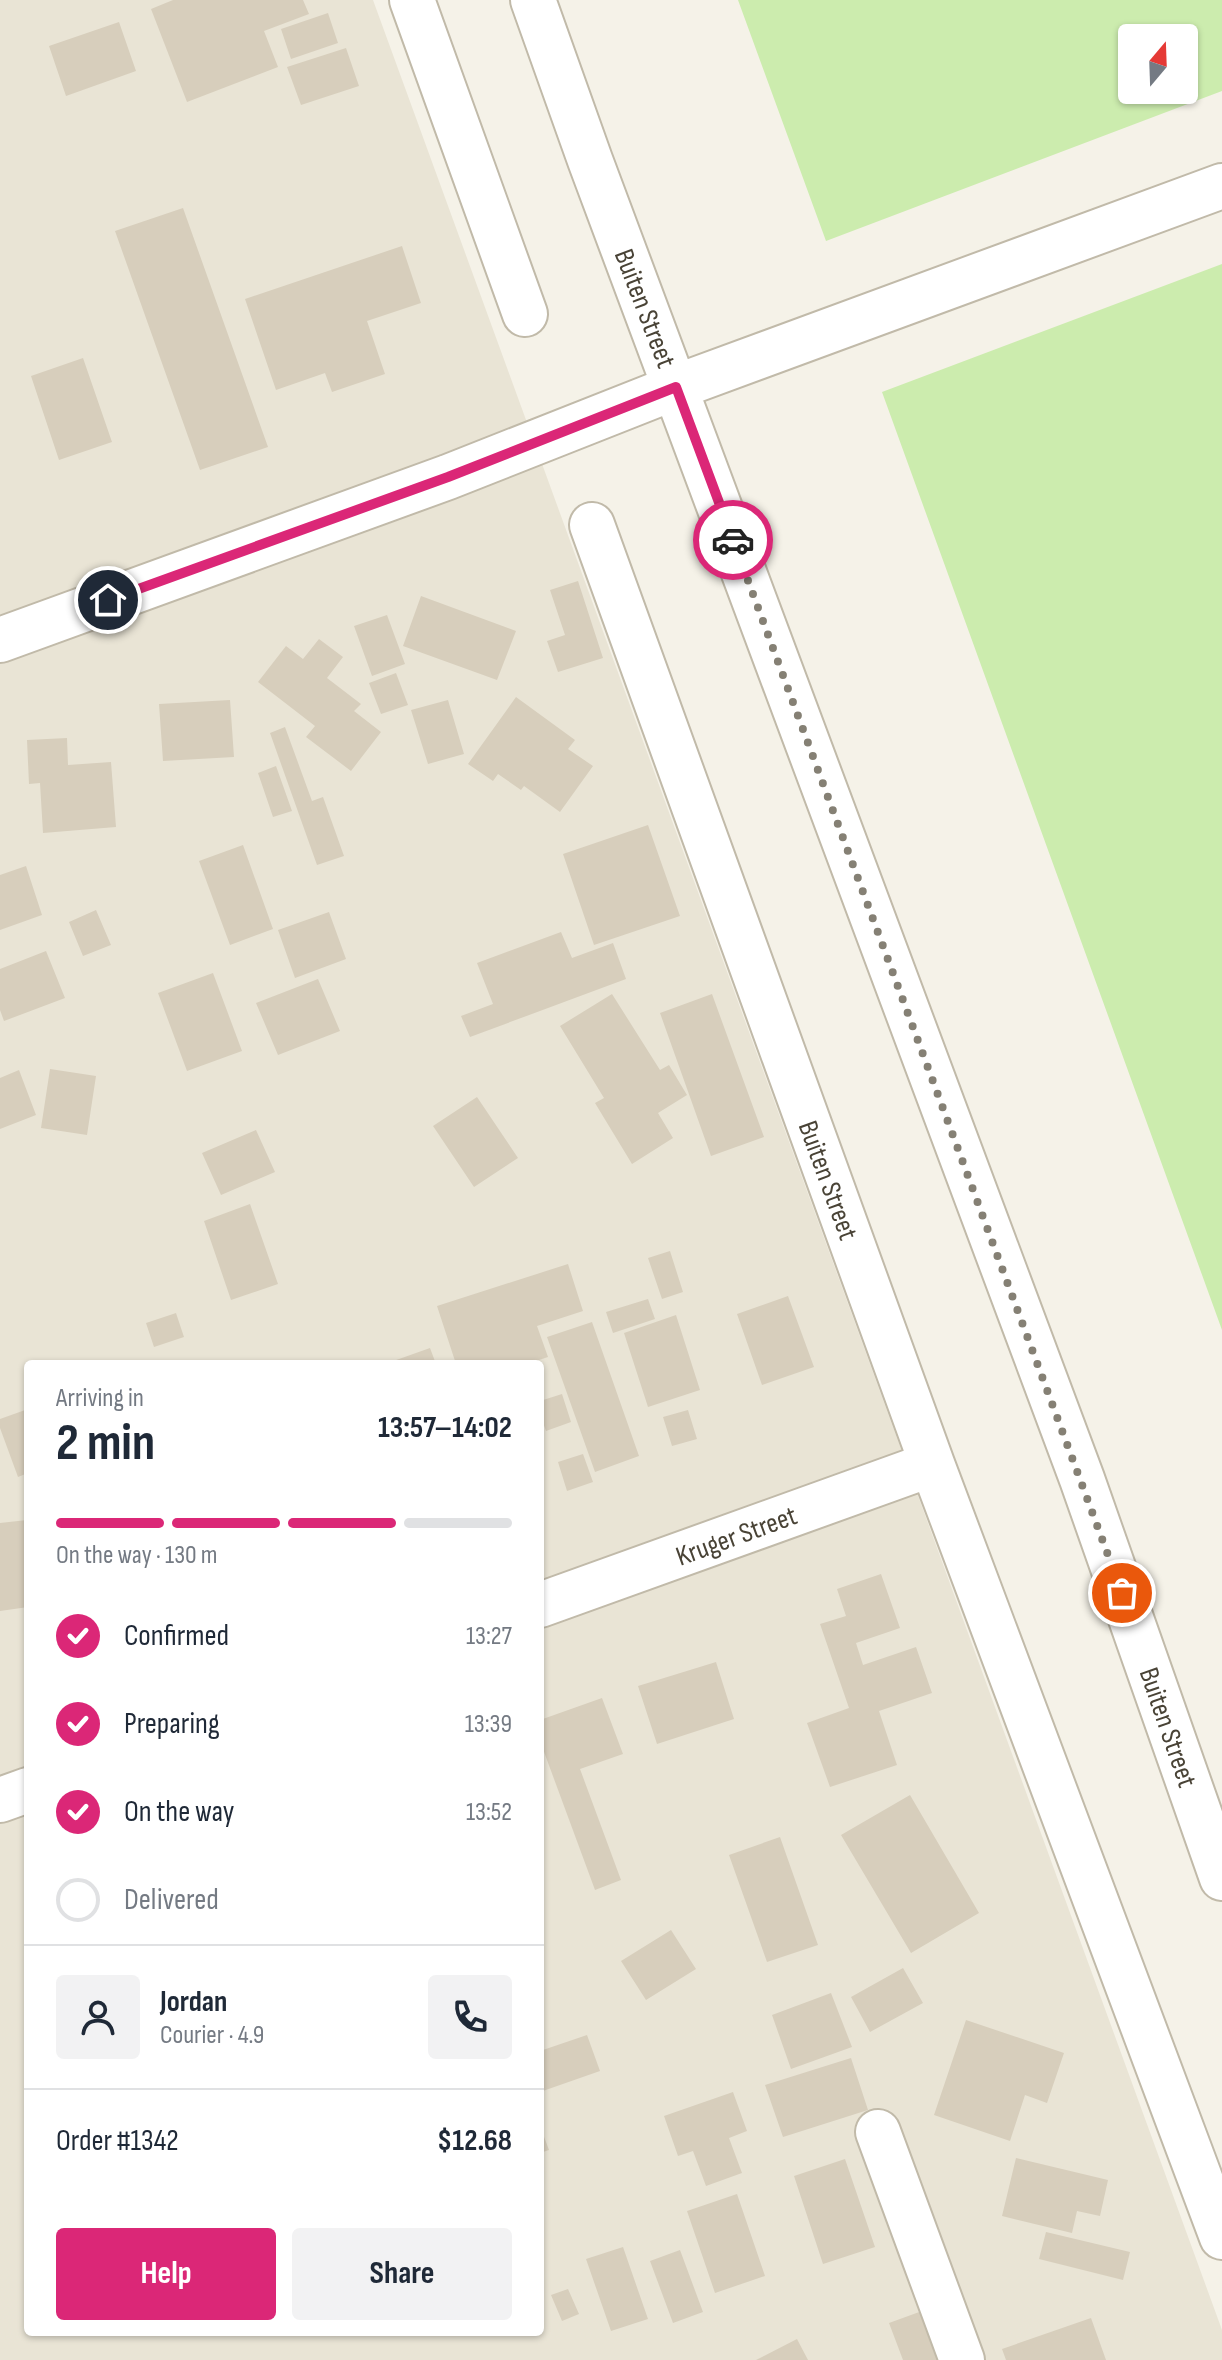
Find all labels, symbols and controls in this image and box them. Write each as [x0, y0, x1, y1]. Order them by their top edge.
north arrow [1118, 24, 1198, 104]
map controls [1118, 24, 1198, 104]
street label: Buiten Street [607, 245, 682, 373]
courier [693, 500, 773, 580]
icon: car [711, 518, 755, 562]
pin [74, 566, 142, 634]
icon: home [86, 578, 130, 622]
street label: Buiten Street [791, 1116, 864, 1245]
text: Arriving in [56, 1383, 144, 1414]
text: 13:57–14:02 [378, 1410, 512, 1446]
text: 2 min [56, 1412, 155, 1475]
street label: Kruger Street [672, 1499, 801, 1573]
text: On the way · 130 m [56, 1540, 218, 1571]
pin [1088, 1559, 1156, 1627]
icon: bag [1100, 1571, 1144, 1615]
icon: check [56, 1614, 100, 1658]
text: Confirmed [124, 1618, 229, 1654]
text: 13:27 [466, 1621, 512, 1652]
street label: Buiten Street [1132, 1663, 1203, 1792]
icon: check [56, 1702, 100, 1746]
text: Preparing [124, 1706, 220, 1742]
text: 13:39 [465, 1709, 512, 1740]
icon: check [56, 1790, 100, 1834]
text: On the way [124, 1794, 234, 1830]
text: 13:52 [466, 1797, 512, 1828]
text: Delivered [124, 1882, 219, 1918]
button: person [56, 1975, 140, 2059]
button: phone [428, 1975, 512, 2059]
text: Jordan [160, 1984, 227, 2020]
text: Courier · 4.9 [160, 2020, 264, 2051]
text: Order #1342 [56, 2123, 179, 2159]
text: $12.68 [437, 2123, 512, 2159]
button: Help [56, 2228, 276, 2320]
button: Share [292, 2228, 512, 2320]

